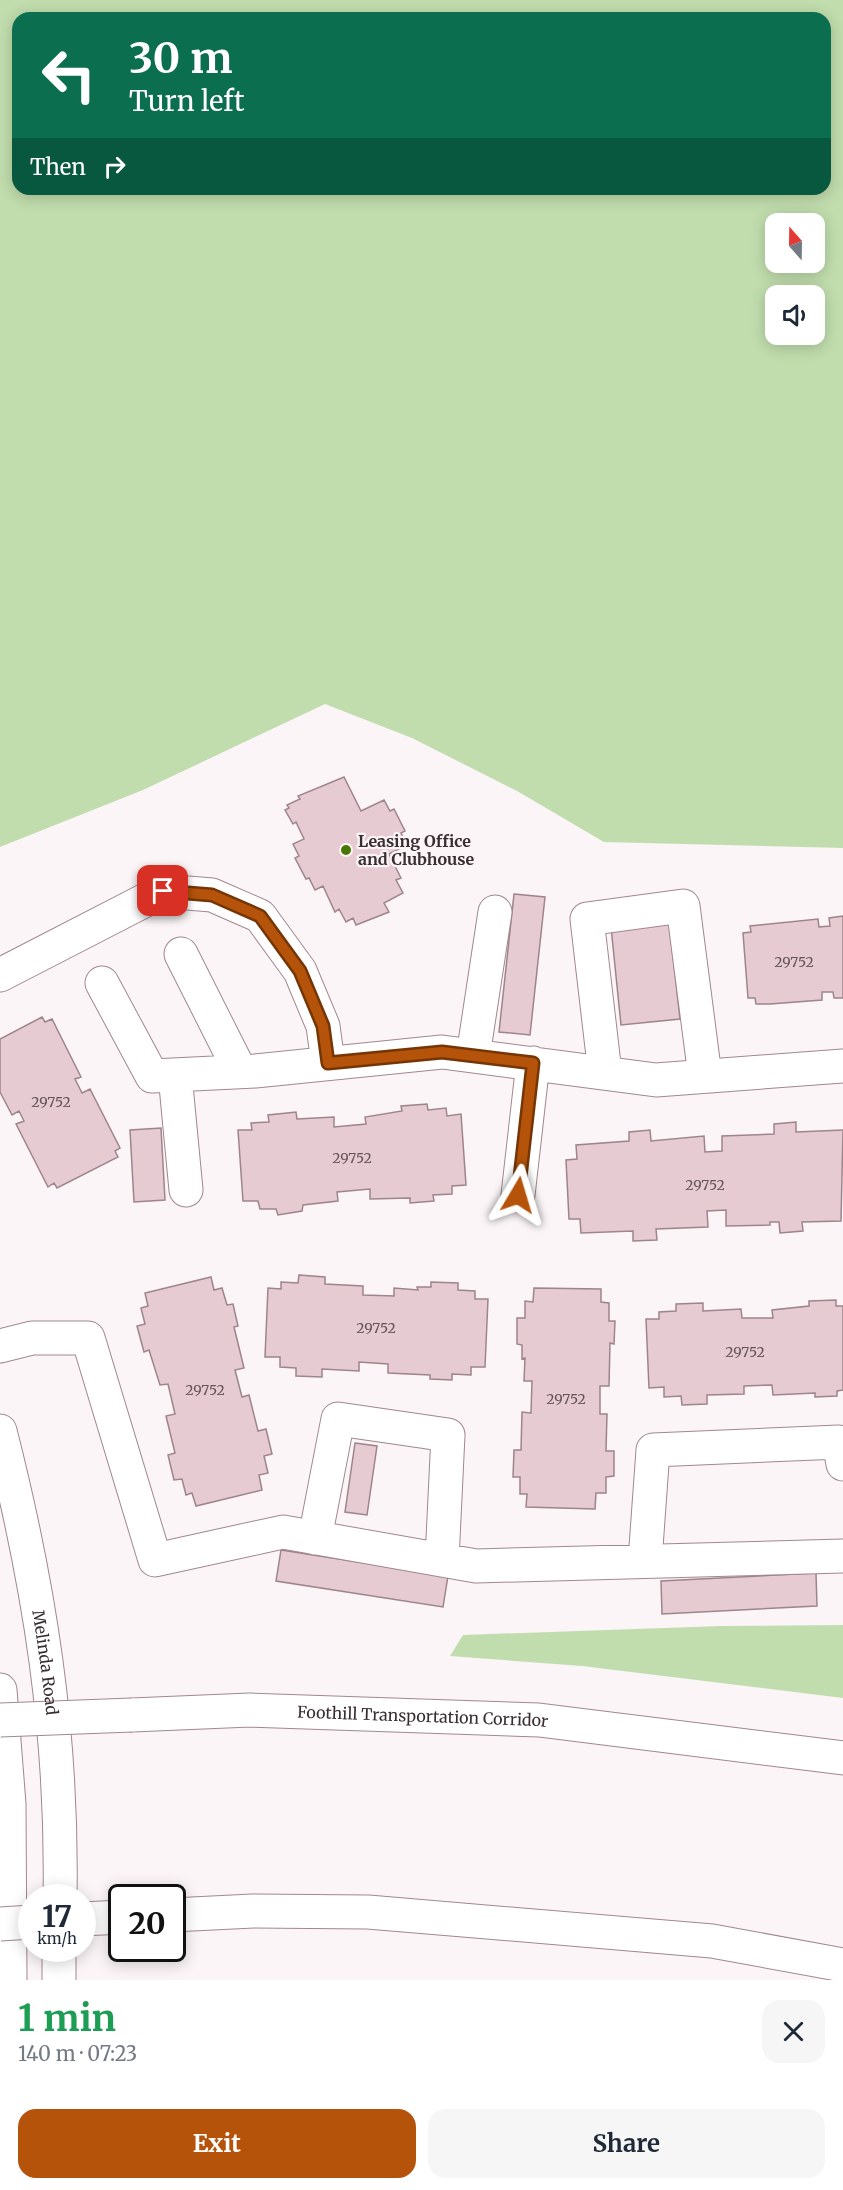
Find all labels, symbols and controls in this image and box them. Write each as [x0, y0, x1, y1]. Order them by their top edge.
text: 30 m [129, 32, 233, 84]
icon: left [30, 36, 108, 114]
text: Turn left [129, 84, 244, 118]
icon: right [98, 150, 131, 183]
text: Then [30, 153, 86, 181]
north arrow [765, 213, 825, 273]
map controls [765, 213, 825, 345]
button: sound [765, 285, 825, 345]
place label: Leasing Office and Clubhouse [358, 831, 474, 869]
marker: Leasing Office and Clubhouse [339, 843, 353, 857]
pin [137, 865, 188, 916]
icon: arrive [146, 874, 179, 907]
house number: 29752 [774, 953, 814, 971]
house number: 29752 [31, 1093, 71, 1111]
house number: 29752 [332, 1149, 372, 1167]
position arrow [486, 1163, 550, 1227]
house number: 29752 [685, 1176, 725, 1194]
house number: 29752 [356, 1319, 396, 1337]
house number: 29752 [725, 1343, 765, 1361]
house number: 29752 [185, 1381, 225, 1399]
house number: 29752 [546, 1390, 586, 1408]
street label: Melinda Road [28, 1608, 62, 1716]
street label: Foothill Transportation Corridor [297, 1702, 549, 1731]
speed limit sign: 20 [108, 1884, 186, 1962]
text: 17 [42, 1897, 72, 1935]
text: km/h [37, 1929, 77, 1948]
text: 1 min [18, 1996, 116, 2041]
button: close [762, 2000, 825, 2063]
text: 140 m · 07:23 [18, 2041, 137, 2066]
button: Exit [18, 2109, 416, 2178]
button: Share [428, 2109, 825, 2178]

